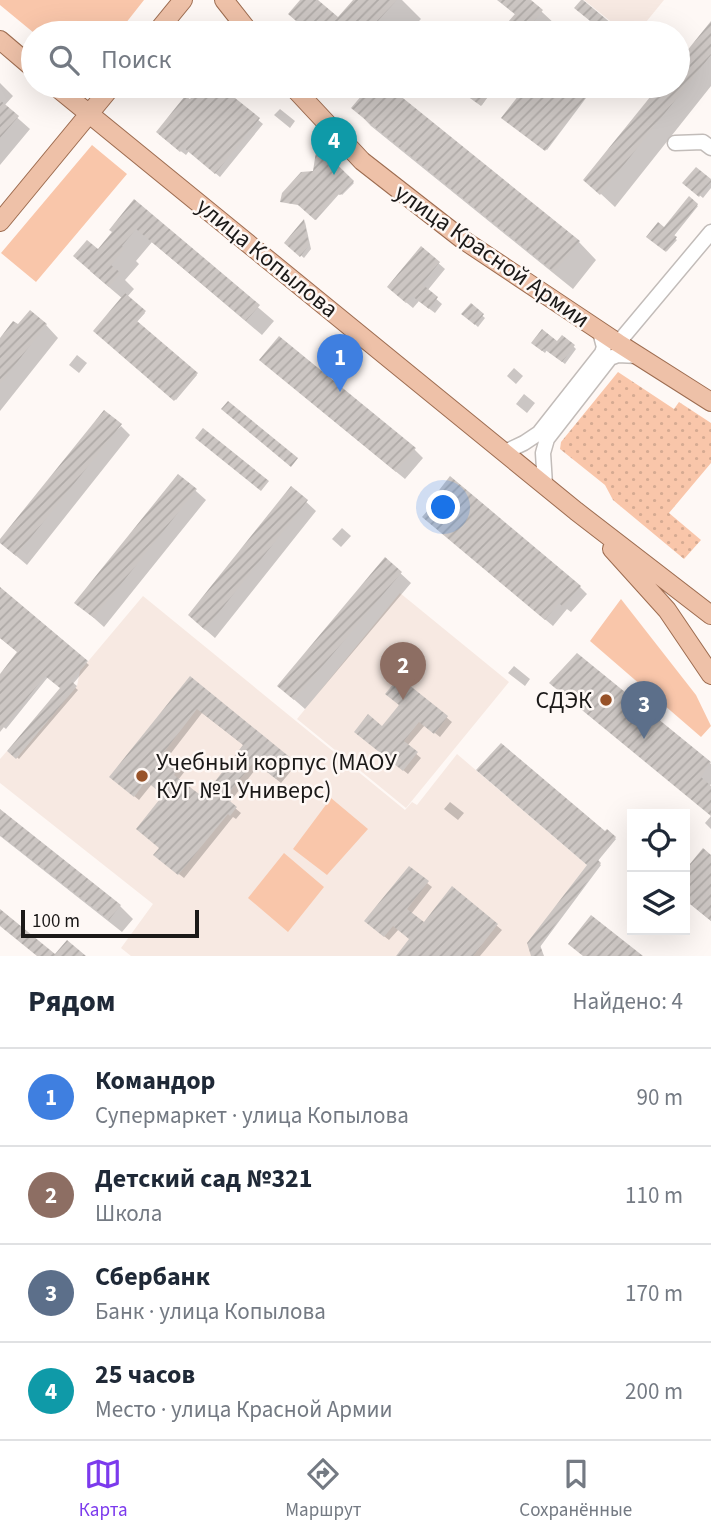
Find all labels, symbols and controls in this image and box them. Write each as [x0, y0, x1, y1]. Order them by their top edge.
search box [21, 21, 690, 98]
icon: search [45, 41, 83, 79]
text: Поиск [101, 41, 171, 78]
pin: 4 [311, 117, 357, 175]
street label: улица Красной Армии [387, 175, 597, 337]
street label: улица Копылова [188, 190, 346, 326]
pin: 1 [317, 334, 363, 392]
your location [426, 490, 460, 524]
pin: 2 [380, 642, 426, 700]
pin: 3 [621, 681, 667, 739]
place label: СДЭК [535, 683, 592, 718]
marker: СДЭК [598, 692, 614, 708]
place label: Учебный корпус (МАОУ КУГ №1 Универс) [156, 745, 398, 808]
marker: Учебный корпус (МАОУ КУГ №1 Универс) [134, 768, 150, 784]
map controls [627, 809, 690, 935]
button: locate [627, 809, 690, 872]
button: layers [627, 872, 690, 935]
scale bar [21, 907, 200, 939]
text: 100 m [32, 908, 80, 935]
text: Рядом [28, 980, 116, 1023]
text: Найдено: 4 [573, 985, 683, 1018]
text: Командор [95, 1062, 215, 1099]
text: 1 [45, 1081, 57, 1114]
text: 90 m [636, 1081, 683, 1114]
text: Супермаркет · улица Копылова [95, 1099, 409, 1132]
text: Детский сад №321 [95, 1160, 313, 1197]
text: 2 [45, 1179, 57, 1212]
text: 110 m [625, 1179, 683, 1212]
text: Школа [95, 1197, 162, 1230]
text: Сбербанк [95, 1258, 210, 1295]
text: 3 [45, 1277, 57, 1310]
text: 170 m [625, 1277, 683, 1310]
text: Банк · улица Копылова [95, 1295, 326, 1328]
text: 25 часов [95, 1356, 195, 1393]
text: 4 [45, 1375, 57, 1408]
text: 200 m [625, 1375, 683, 1408]
text: Место · улица Красной Армии [95, 1393, 393, 1426]
tab: Карта [79, 1455, 128, 1524]
tab: Маршрут [285, 1455, 362, 1524]
tab: Сохранённые [519, 1455, 632, 1524]

